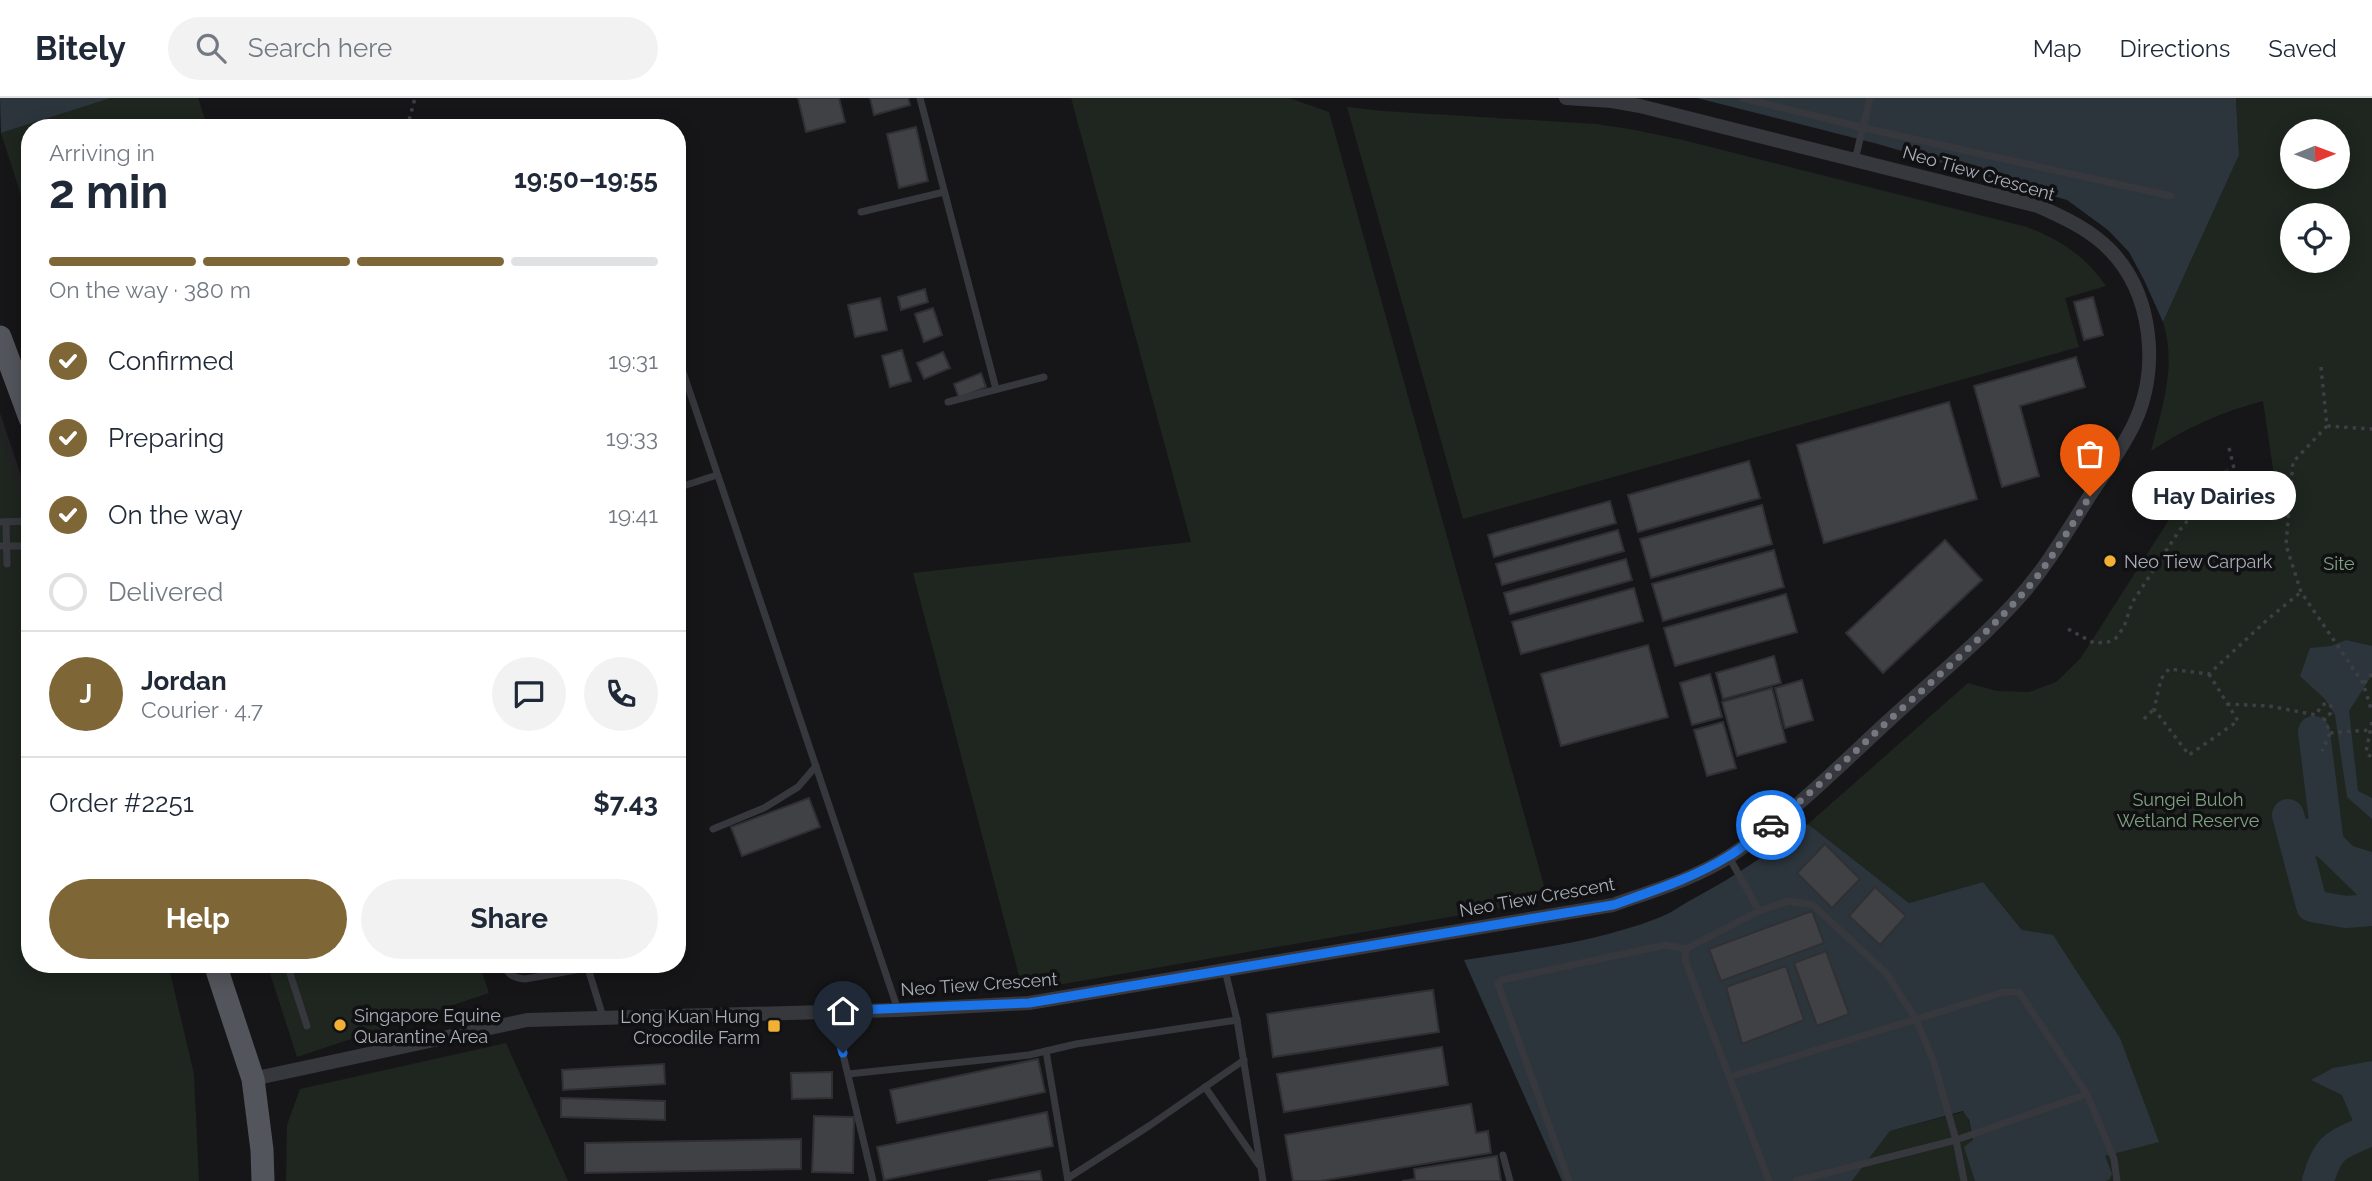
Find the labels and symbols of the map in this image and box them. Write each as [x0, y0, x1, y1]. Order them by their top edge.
north arrow [2280, 119, 2350, 189]
street label: Neo Tiew Crescent [1900, 141, 2058, 205]
pin [2060, 424, 2120, 496]
callout: Hay Dairies [2132, 472, 2296, 520]
place label: Neo Tiew Carpark [2124, 551, 2273, 572]
marker: Neo Tiew Carpark [2102, 553, 2118, 569]
park label: Site [2323, 553, 2355, 574]
park label: Sungei Buloh Wetland Reserve [2117, 789, 2260, 831]
courier [1736, 790, 1806, 860]
street label: Neo Tiew Crescent [1458, 873, 1616, 921]
street label: Neo Tiew Crescent [900, 968, 1058, 1000]
pin [813, 981, 873, 1053]
place label: Singapore Equine Quarantine Area [354, 1005, 501, 1047]
place label: Long Kuan Hung Crocodile Farm [620, 1006, 760, 1048]
marker: Singapore Equine Quarantine Area [332, 1017, 348, 1033]
marker: Long Kuan Hung Crocodile Farm [766, 1018, 782, 1034]

